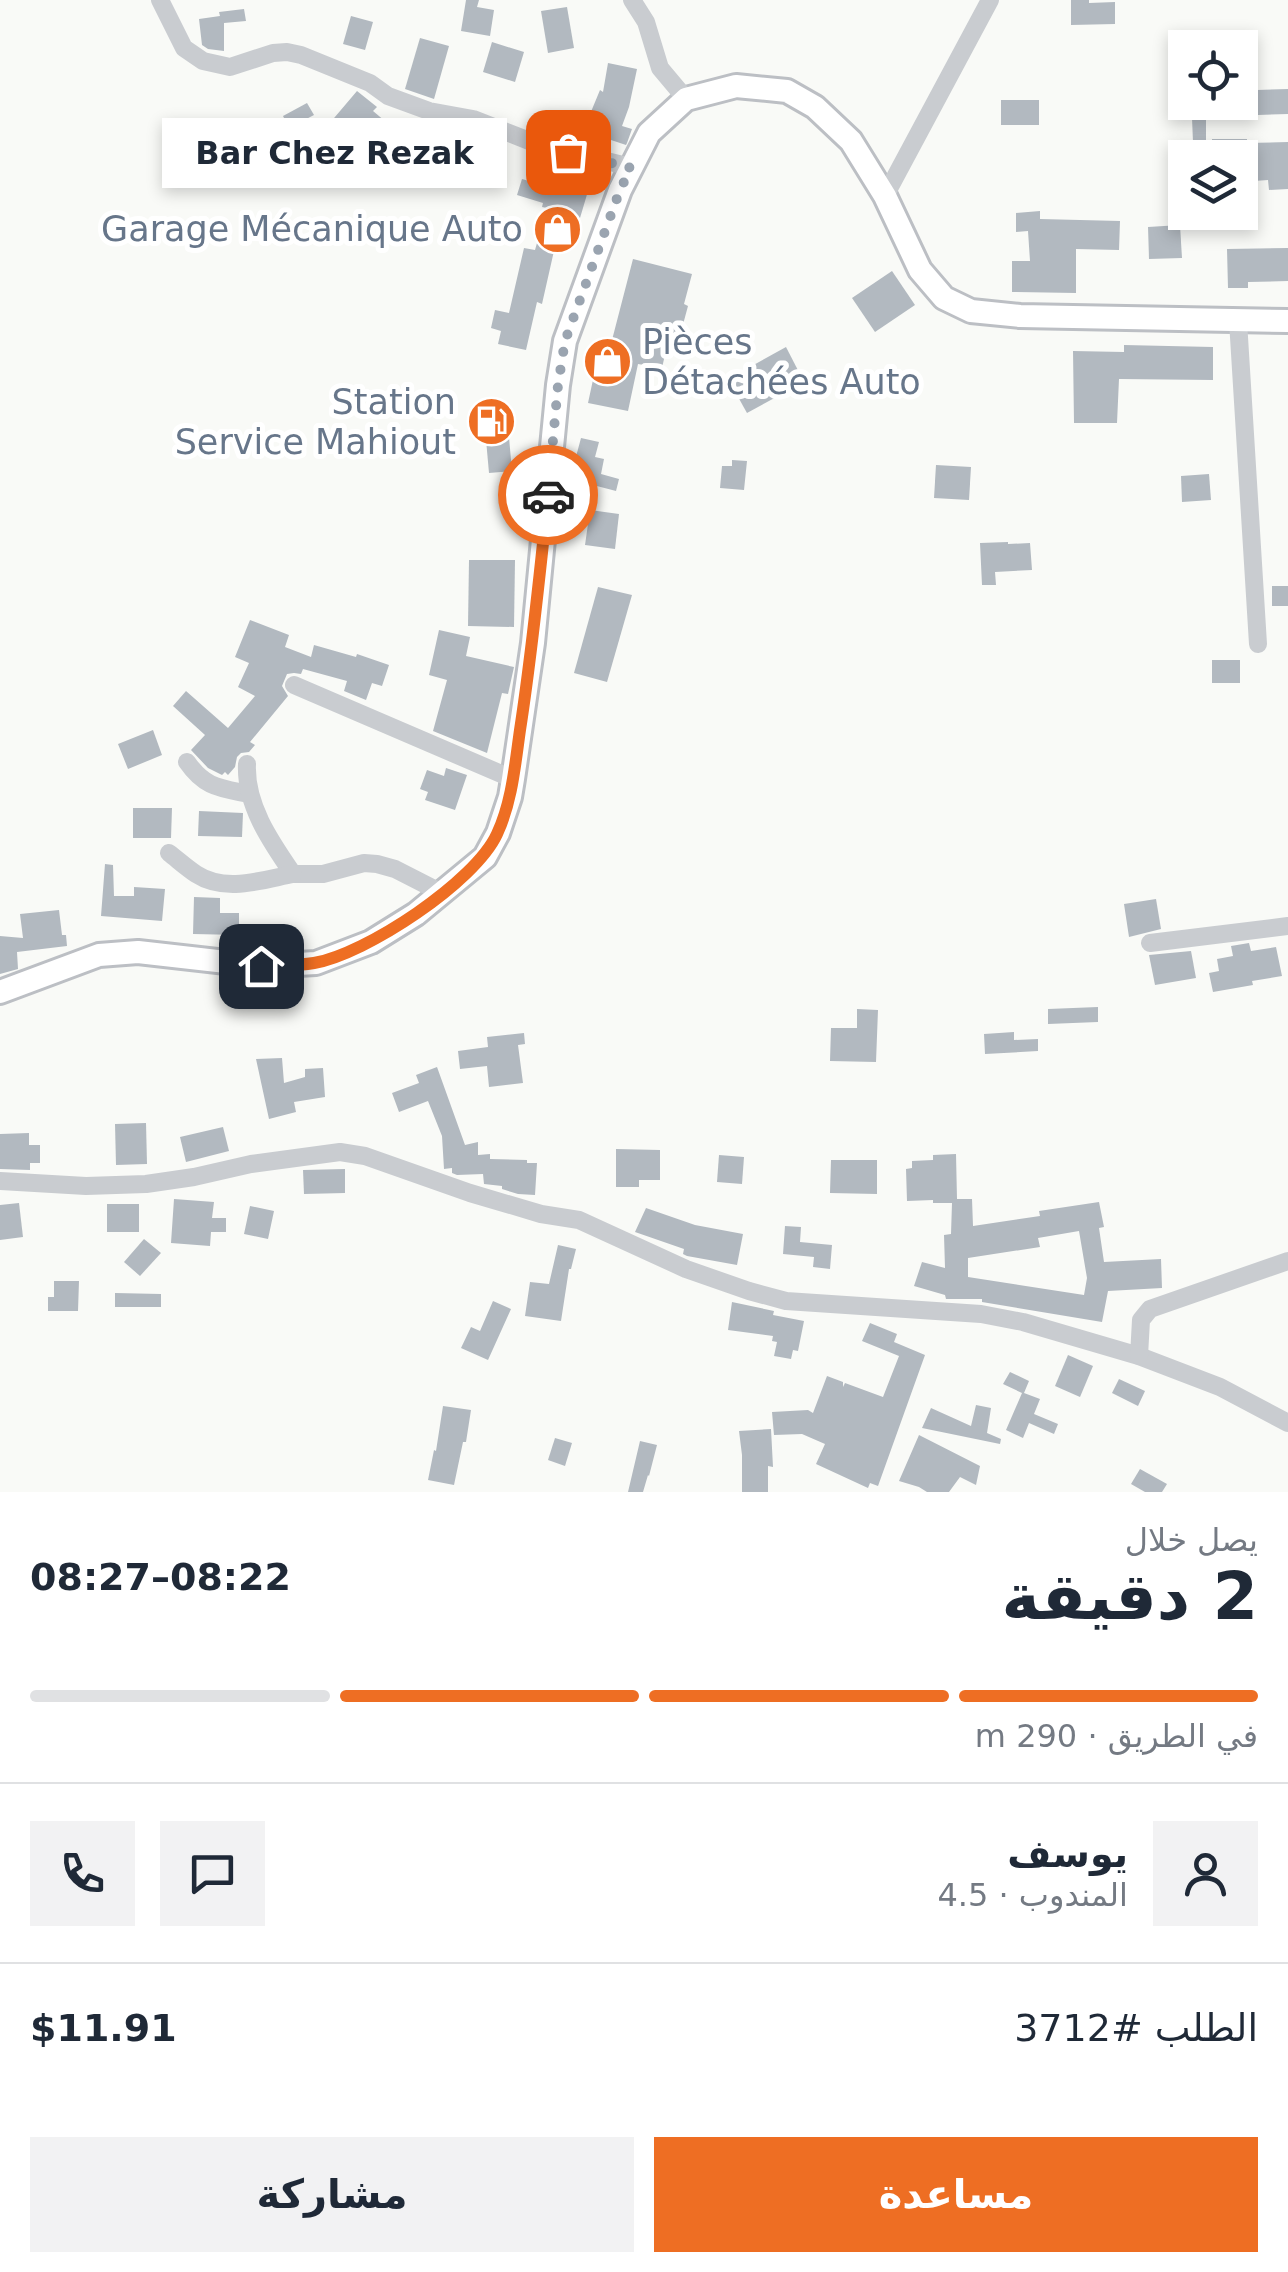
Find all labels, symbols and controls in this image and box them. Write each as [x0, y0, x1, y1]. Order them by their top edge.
map controls [1168, 30, 1258, 230]
button: locate [1168, 30, 1258, 120]
pin [526, 110, 611, 195]
callout: Bar Chez Rezak [163, 117, 508, 187]
icon: bag [541, 125, 596, 180]
text: Bar Chez Rezak [195, 134, 474, 172]
button: layers [1168, 140, 1258, 230]
shop icon: Garage Mécanique Auto [532, 203, 584, 255]
place label: Garage Mécanique Auto [101, 209, 523, 249]
place label: Pièces Détachées Auto [642, 322, 921, 402]
shop icon: Pièces Détachées Auto [581, 336, 633, 388]
place label: Station Service Mahiout [175, 382, 456, 462]
fuel station icon: Station Service Mahiout [465, 396, 517, 448]
courier [498, 445, 598, 545]
icon: car [521, 468, 576, 523]
pin [219, 924, 304, 1009]
icon: home [234, 939, 289, 994]
text: يصل خلال [1125, 1521, 1258, 1559]
text: 08:22–08:27 [30, 1555, 291, 1599]
text: 2 دقيقة [1001, 1559, 1258, 1634]
text: في الطريق · 290 m [975, 1717, 1258, 1755]
button: phone [30, 1821, 135, 1926]
button: chat [160, 1821, 265, 1926]
button: person [1153, 1821, 1258, 1926]
text: يوسف [1007, 1832, 1128, 1876]
text: المندوب · 4.5 [937, 1876, 1128, 1914]
text: $11.91 [30, 2006, 177, 2050]
text: الطلب #3712 [1014, 2006, 1258, 2050]
button: مشاركة [30, 2137, 634, 2252]
button: مساعدة [654, 2137, 1258, 2252]

